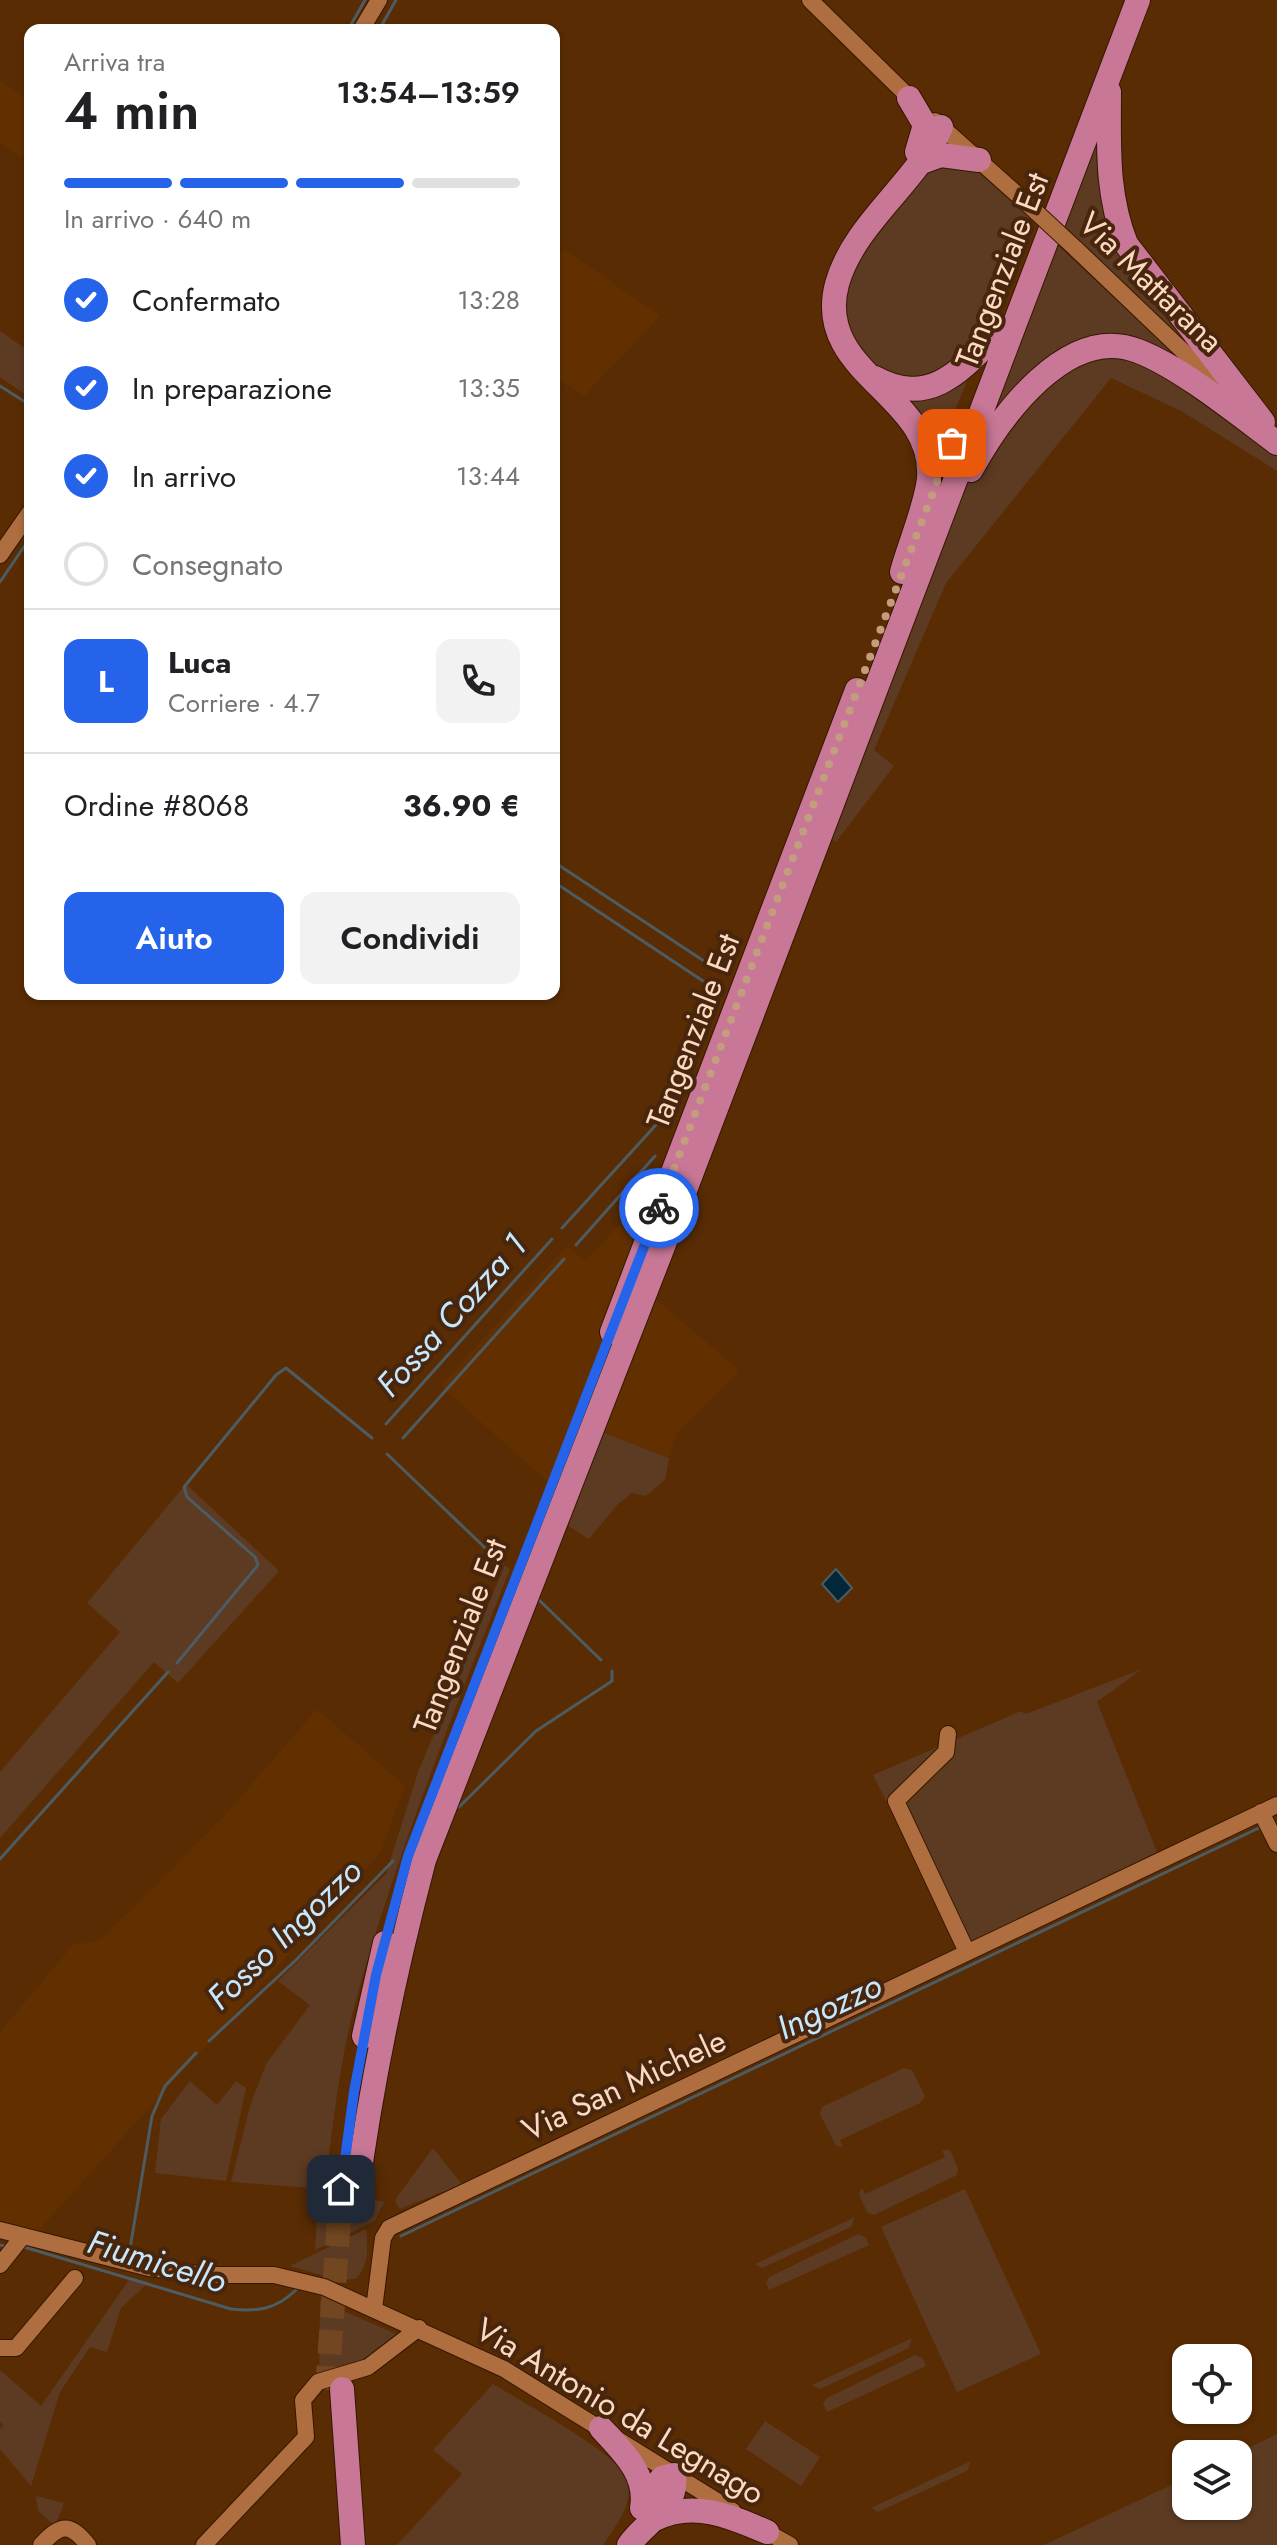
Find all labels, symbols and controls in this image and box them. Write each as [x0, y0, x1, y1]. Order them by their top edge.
text: Arriva tra [64, 43, 165, 81]
text: 13:54–13:59 [336, 71, 520, 114]
text: 4 min [64, 73, 199, 149]
street label: Tangenziale Est [944, 166, 1060, 374]
text: In arrivo · 640 m [64, 200, 251, 238]
street label: Via Mattarana [1068, 201, 1234, 363]
icon: check [64, 278, 108, 322]
text: Confermato [132, 279, 280, 322]
text: 13:28 [457, 281, 520, 319]
icon: check [64, 366, 108, 410]
text: In preparazione [132, 367, 332, 410]
text: 13:35 [457, 369, 520, 407]
pin [918, 409, 986, 477]
icon: bag [930, 421, 974, 465]
icon: check [64, 454, 108, 498]
text: In arrivo [132, 455, 236, 498]
text: 13:44 [456, 457, 520, 495]
text: Consegnato [132, 543, 283, 586]
button: phone [436, 639, 520, 723]
text: Luca [168, 641, 231, 684]
text: L [98, 660, 114, 703]
text: Corriere · 4.7 [168, 684, 320, 722]
text: Ordine #8068 [64, 784, 249, 827]
text: 36.90 € [403, 784, 520, 827]
button: Aiuto [64, 892, 284, 984]
button: Condividi [300, 892, 520, 984]
street label: Tangenziale Est [635, 927, 751, 1135]
courier [619, 1168, 699, 1248]
icon: bike [637, 1186, 681, 1230]
water label: Fossa Cozza 1 [365, 1223, 538, 1408]
street label: Tangenziale Est [402, 1532, 518, 1740]
water label: Fosso Ingozzo [196, 1848, 373, 2021]
water label: Ingozzo [769, 1961, 890, 2052]
street label: Via San Michele [514, 2018, 734, 2152]
pin [307, 2155, 375, 2223]
icon: home [319, 2167, 363, 2211]
water label: Fiumicello [81, 2217, 232, 2306]
street label: Via Antonio da Legnago [467, 2306, 773, 2516]
map controls [1172, 2344, 1252, 2520]
button: locate [1172, 2344, 1252, 2424]
button: layers [1172, 2440, 1252, 2520]

